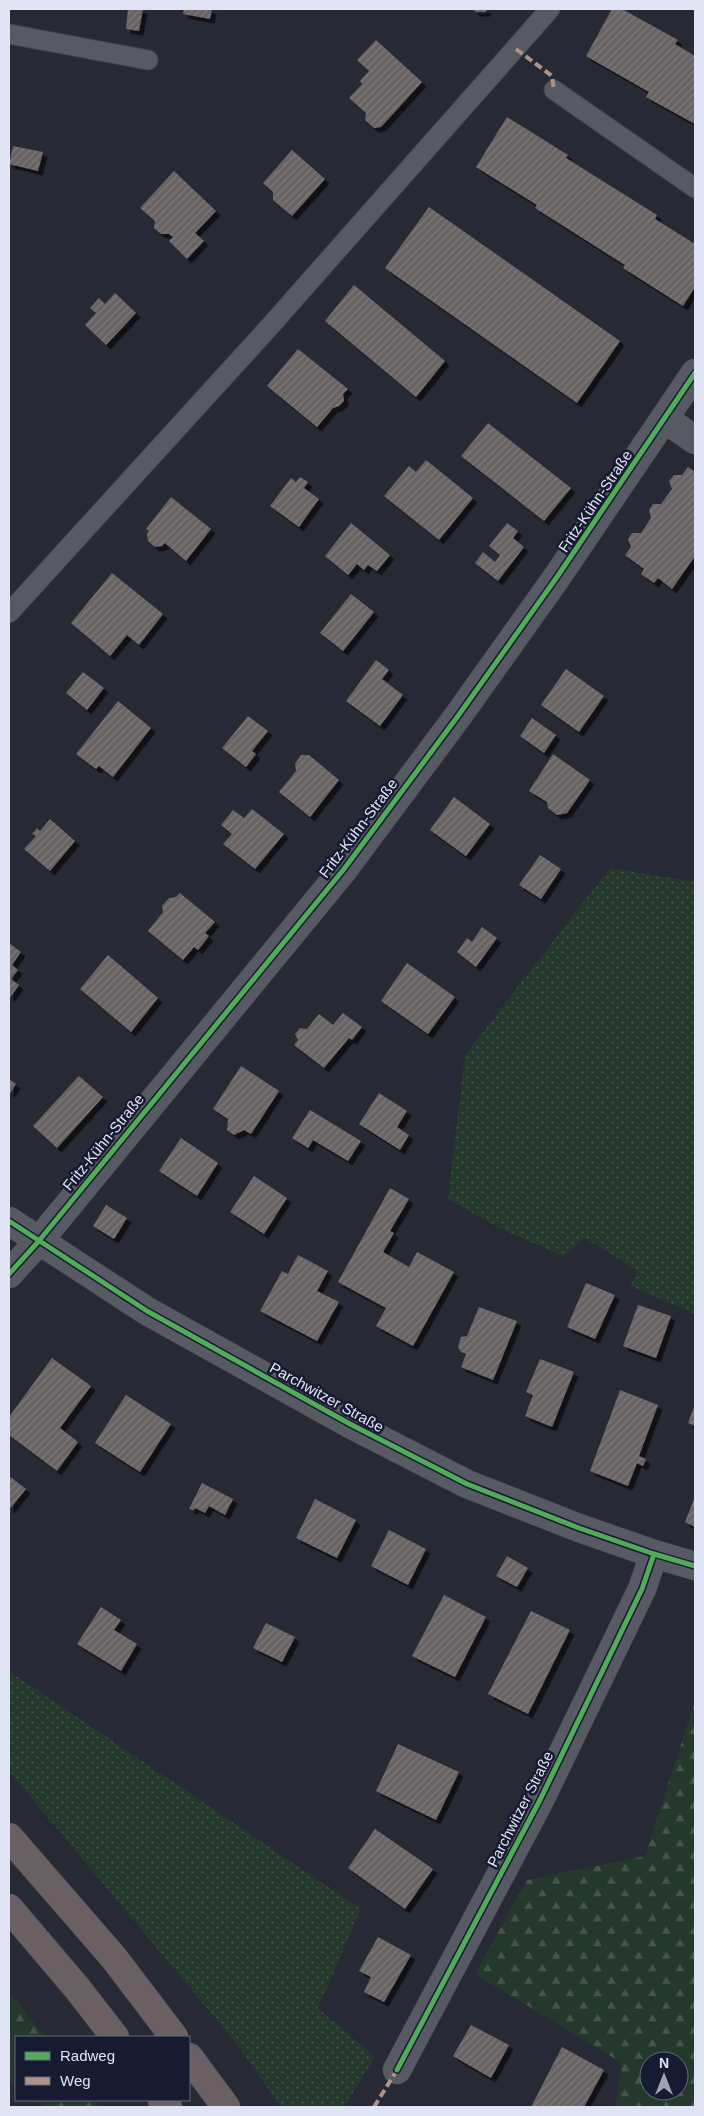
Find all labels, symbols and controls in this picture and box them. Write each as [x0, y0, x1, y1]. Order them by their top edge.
street label: Fritz-Kühn-Straße [555, 447, 635, 555]
street label: Fritz-Kühn-Straße [315, 775, 401, 881]
street label: Fritz-Kühn-Straße [59, 1090, 147, 1194]
street label: Parchwitzer Straße [267, 1359, 387, 1435]
street label: Parchwitzer Straße [483, 1748, 557, 1870]
legend [15, 2036, 190, 2101]
text: Radweg [60, 2047, 115, 2064]
north arrow [639, 2051, 689, 2101]
text: N [659, 2055, 669, 2071]
text: Weg [60, 2072, 91, 2089]

